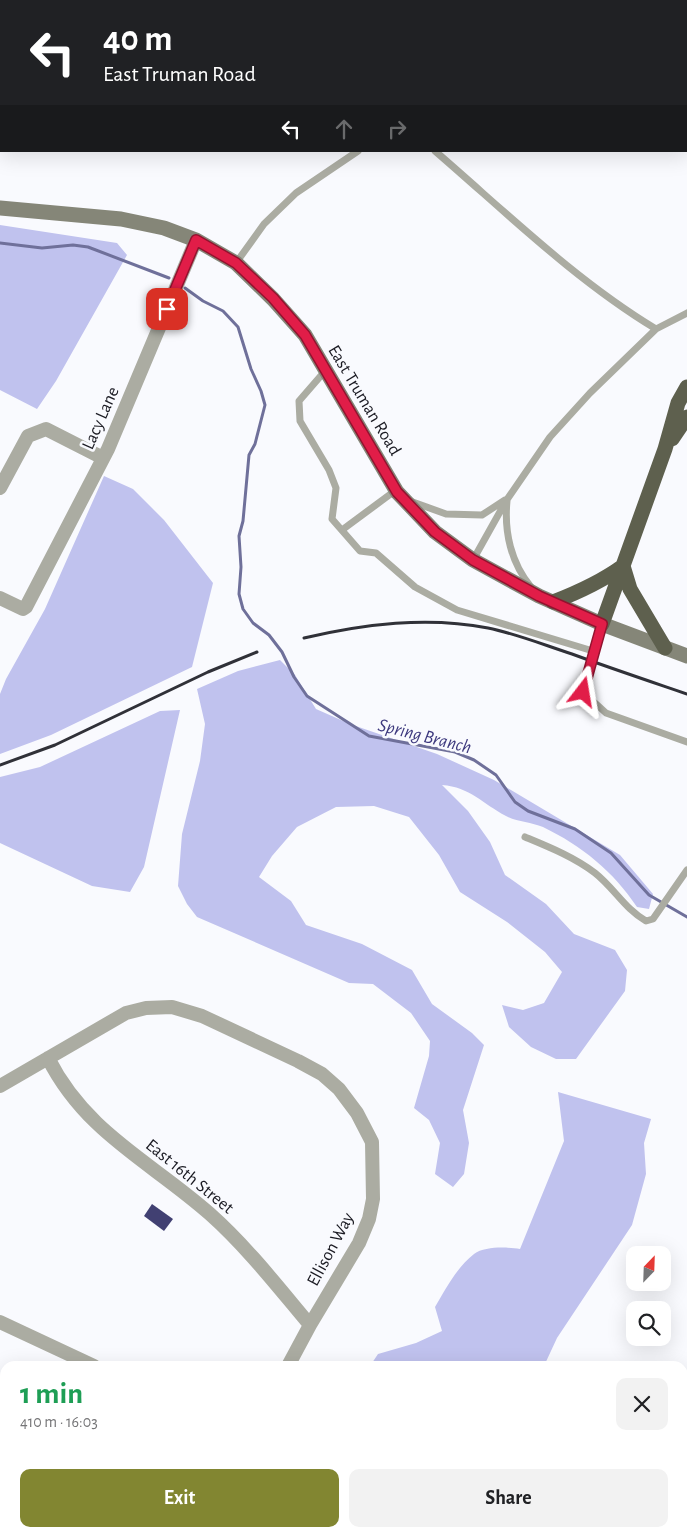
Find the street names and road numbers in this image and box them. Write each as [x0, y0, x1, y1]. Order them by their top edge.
street label: East Truman Road [324, 342, 404, 459]
street label: Lacy Lane [79, 384, 123, 452]
street label: East 16th Street [142, 1136, 237, 1218]
street label: Ellison Way [304, 1209, 358, 1289]

